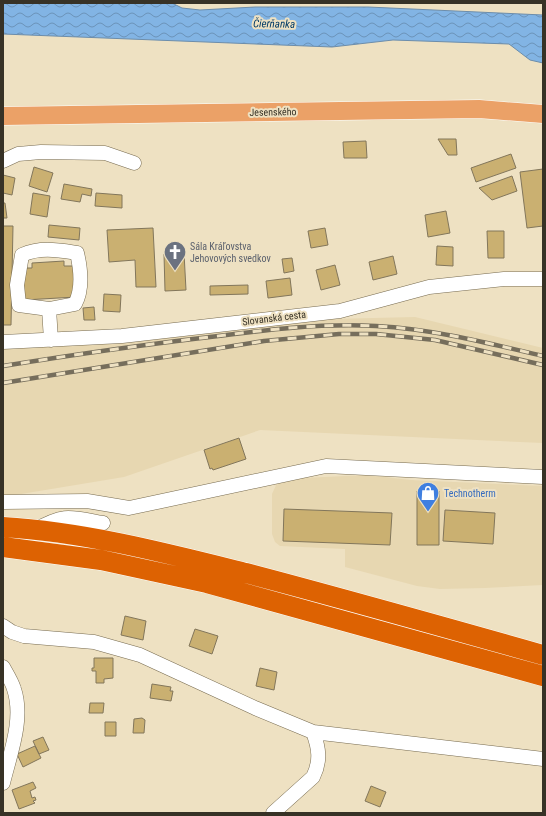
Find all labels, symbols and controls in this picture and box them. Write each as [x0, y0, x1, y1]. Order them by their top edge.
water label: Čierňanka [253, 16, 295, 31]
street label: Jesenského [249, 106, 297, 118]
church icon: Sála Kráľovstva Jehovových svedkov [162, 239, 188, 272]
place label: Sála Kráľovstva Jehovových svedkov [190, 241, 271, 264]
street label: Slovanská cesta [242, 309, 307, 327]
shop icon: Technotherm [415, 480, 441, 513]
place label: Technotherm [444, 488, 496, 499]

